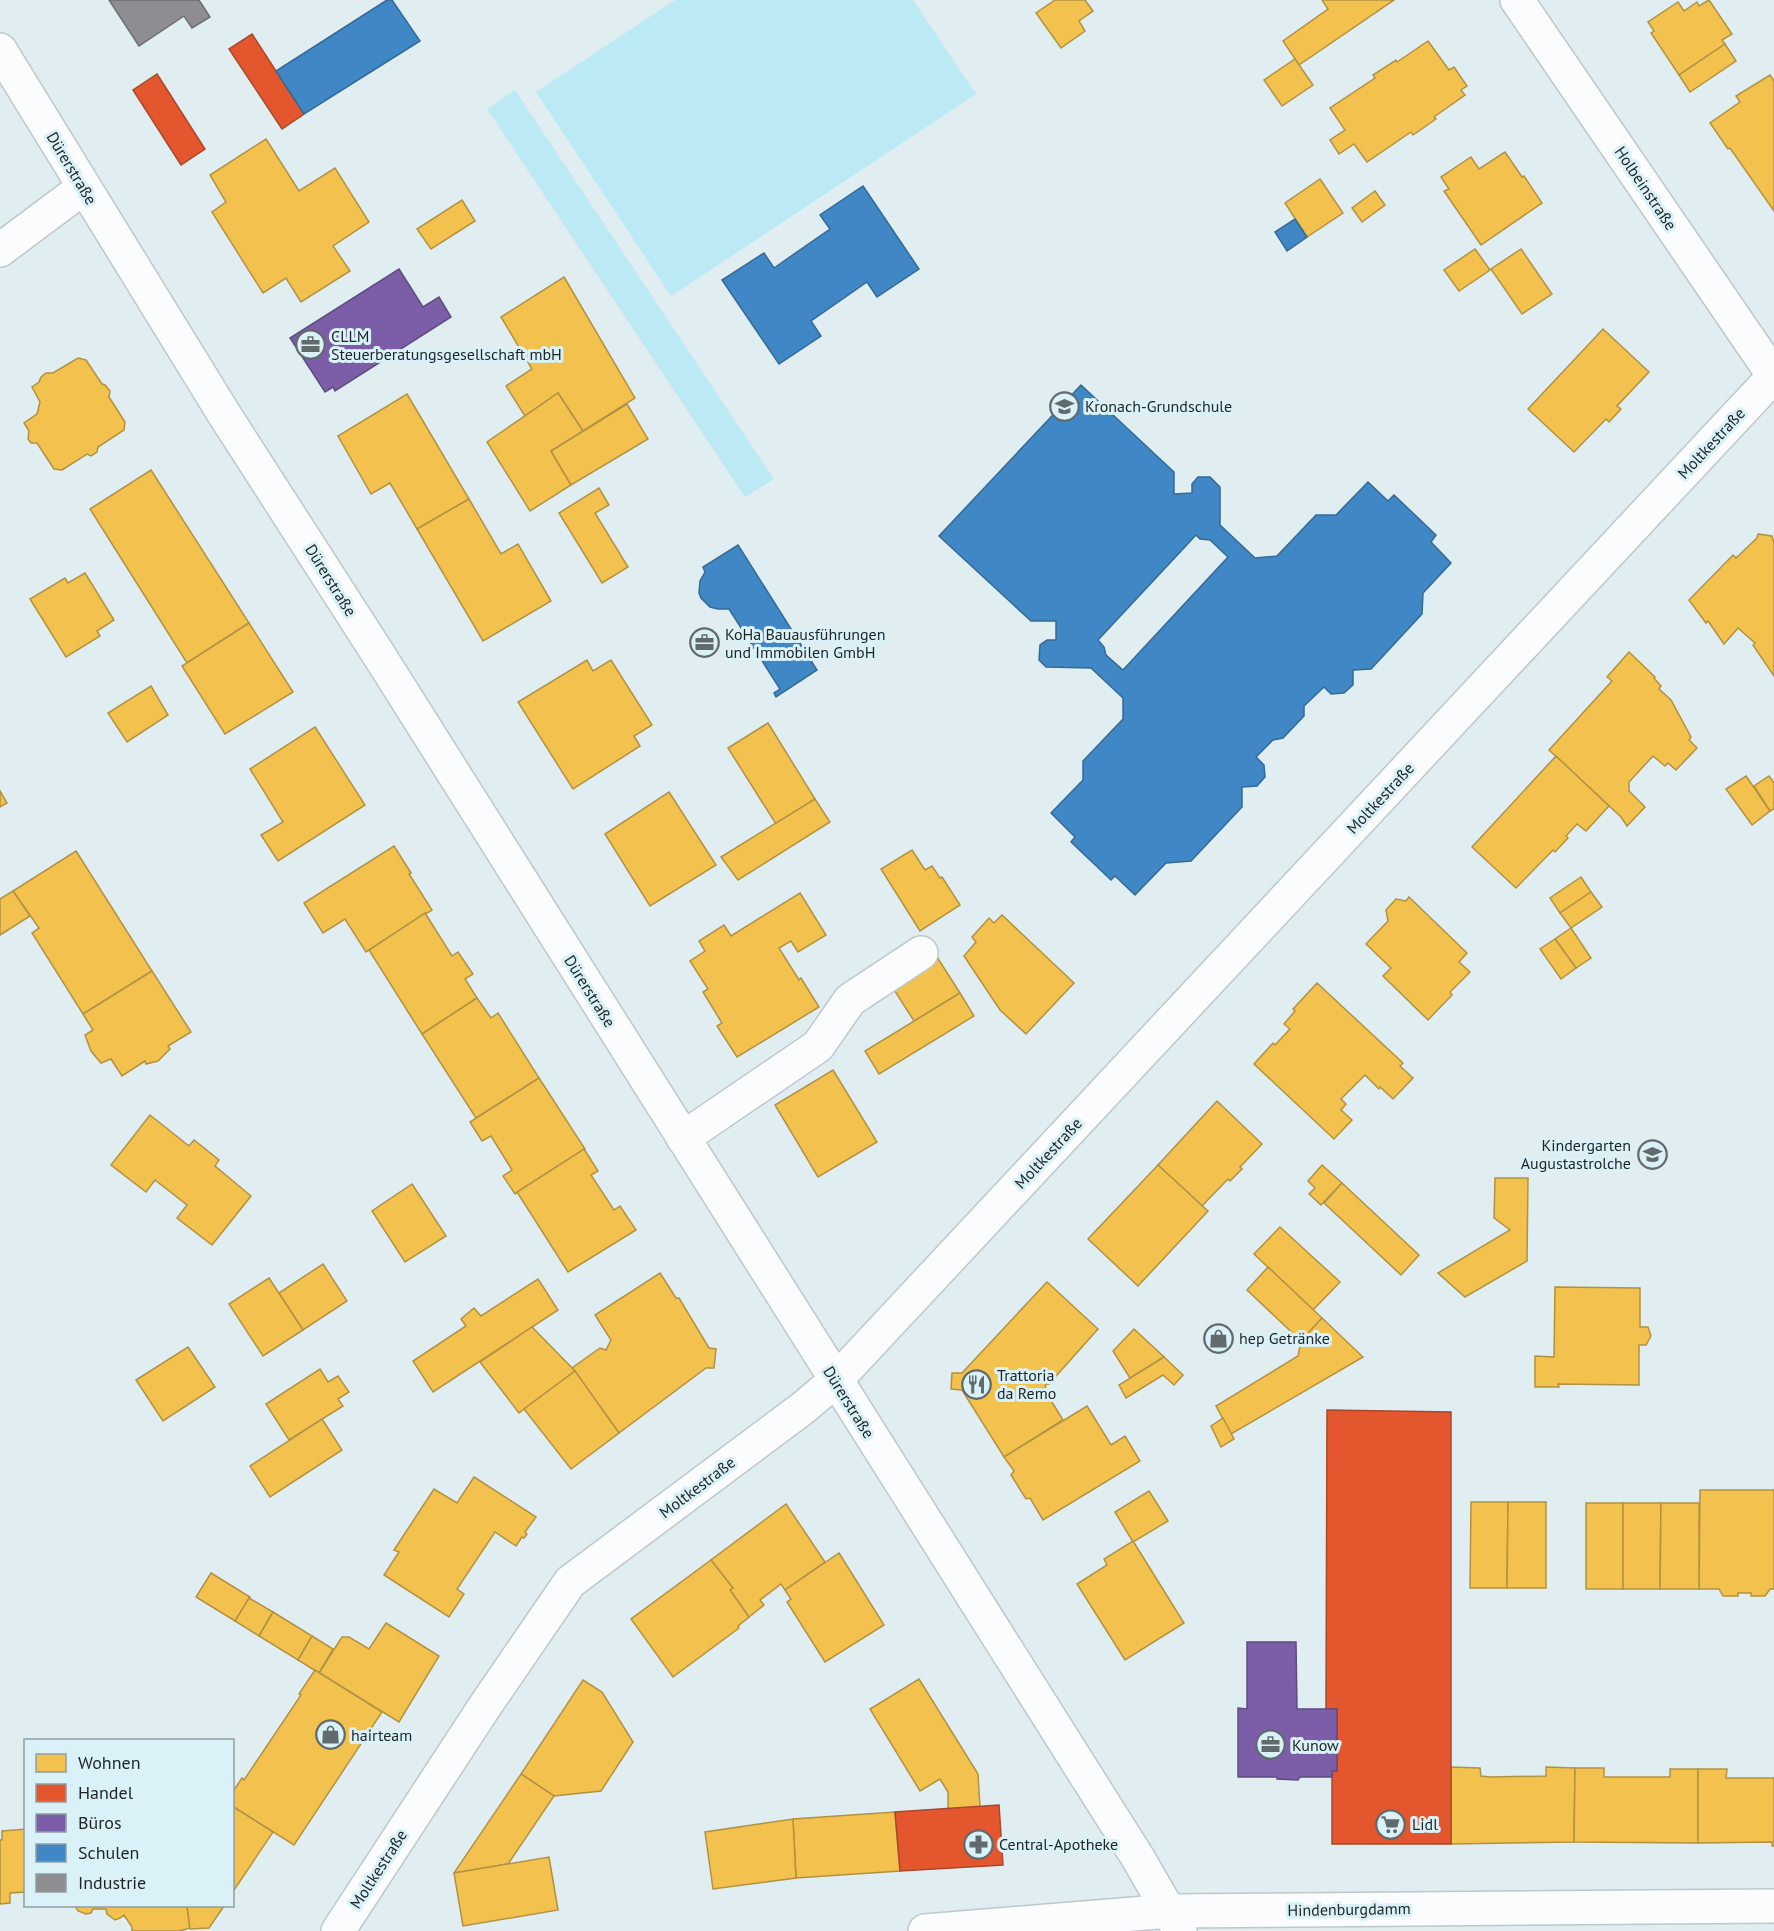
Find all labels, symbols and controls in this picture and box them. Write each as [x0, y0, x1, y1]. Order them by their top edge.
street label: Dürerstraße [43, 128, 101, 208]
street label: Holbeinstraße [1611, 142, 1681, 234]
place label: CLLM Steuerberatungsgesellschaft mbH [331, 326, 562, 364]
office icon: CLLM Steuerberatungsgesellschaft mbH [294, 329, 326, 361]
school or university icon: Kronach-Grundschule [1048, 390, 1080, 422]
place label: Kronach-Grundschule [1085, 396, 1232, 416]
street label: Moltkestraße [1673, 403, 1749, 483]
street label: Dürerstraße [301, 540, 361, 620]
place label: KoHa Bauausführungen und Immobilen GmbH [725, 624, 886, 662]
office icon: KoHa Bauausführungen und Immobilen GmbH [688, 627, 720, 659]
street label: Moltkestraße [1342, 758, 1418, 838]
street label: Dürerstraße [560, 951, 620, 1031]
street label: Moltkestraße [1010, 1113, 1086, 1193]
place label: Kindergarten Augustastrolche [1521, 1135, 1631, 1173]
school or university icon: Kindergarten Augustastrolche [1636, 1138, 1668, 1170]
shop icon: hep Getränke [1202, 1322, 1234, 1354]
place label: hep Getränke [1239, 1328, 1330, 1348]
street label: Dürerstraße [819, 1362, 879, 1442]
place label: Trattoria da Remo [997, 1365, 1056, 1403]
restaurant icon: Trattoria da Remo [960, 1368, 992, 1400]
street label: Moltkestraße [655, 1452, 739, 1522]
shop icon: hairteam [314, 1719, 346, 1751]
place label: hairteam [351, 1725, 412, 1745]
office icon: Kunow [1255, 1729, 1287, 1761]
place label: Kunow [1292, 1735, 1339, 1755]
legend [24, 1739, 234, 1907]
text: Wohnen [78, 1751, 140, 1774]
text: Handel [78, 1781, 134, 1804]
supermarket icon: Lidl [1375, 1808, 1407, 1840]
text: Büros [78, 1811, 122, 1834]
place label: Lidl [1412, 1814, 1438, 1834]
street label: Moltkestraße [345, 1826, 411, 1912]
pharmacy icon: Central-Apotheke [962, 1828, 994, 1860]
place label: Central-Apotheke [999, 1834, 1118, 1854]
text: Schulen [78, 1841, 139, 1864]
text: Industrie [78, 1871, 146, 1894]
street label: Hindenburgdamm [1287, 1898, 1411, 1920]

